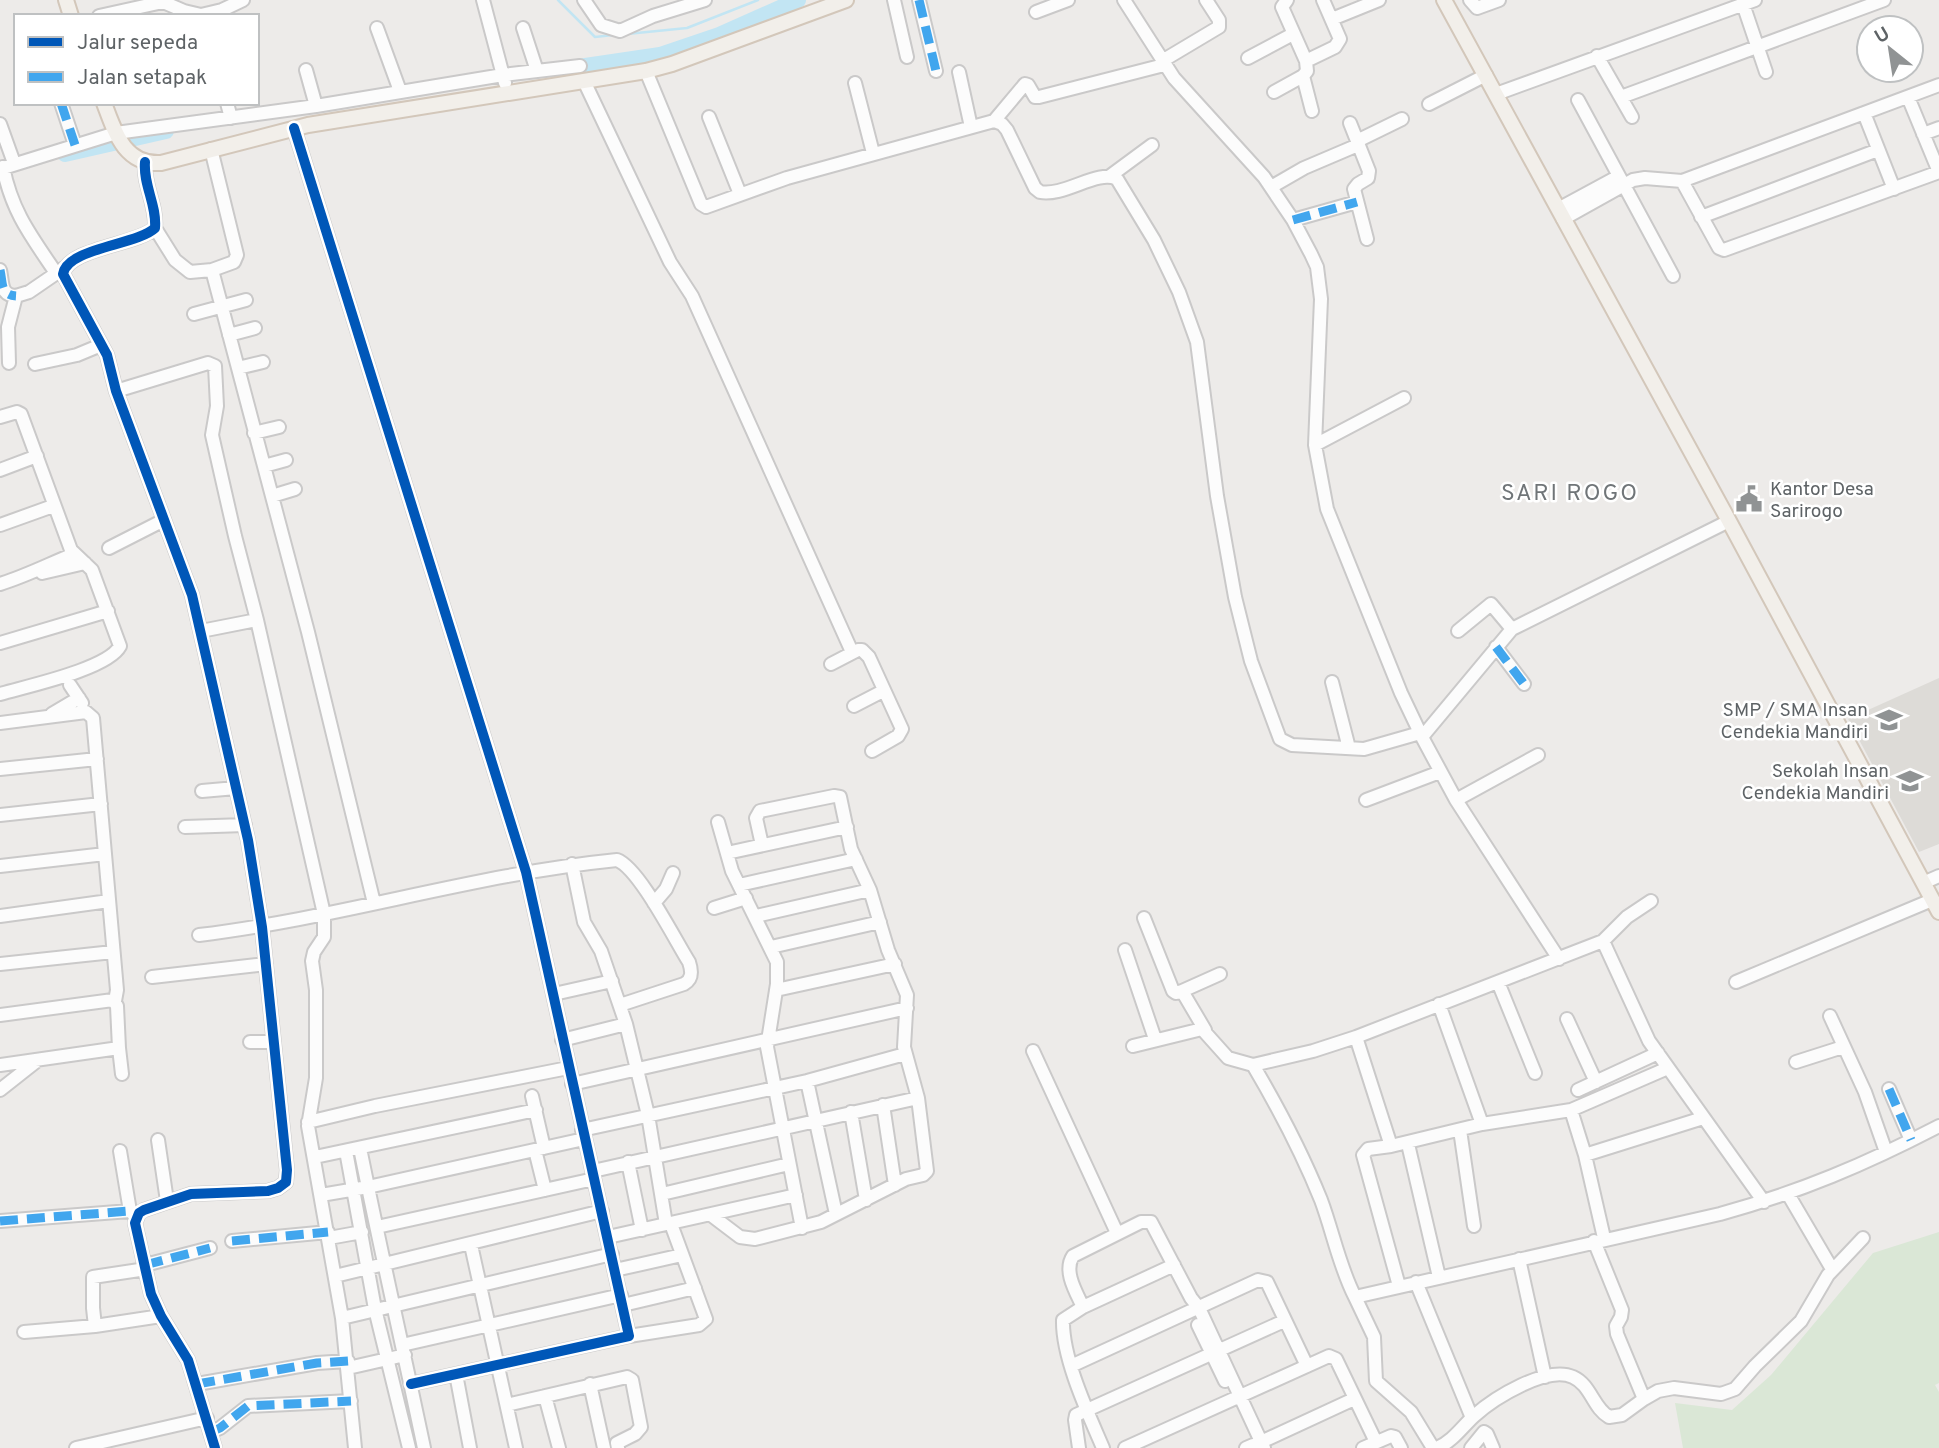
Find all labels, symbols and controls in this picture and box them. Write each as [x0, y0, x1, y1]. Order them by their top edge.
legend [14, 14, 259, 105]
north arrow [1855, 14, 1925, 84]
text: U [1871, 22, 1894, 50]
text: Jalur sepeda [77, 30, 198, 57]
text: Jalan setapak [77, 65, 207, 92]
place label: Kantor Desa Sarirogo [1770, 478, 1874, 524]
district label: SARI ROGO [1501, 480, 1639, 509]
public building icon: Kantor Desa Sarirogo [1734, 484, 1764, 514]
place label: SMP / SMA Insan Cendekia Mandiri [1720, 699, 1868, 745]
school or university icon: SMP / SMA Insan Cendekia Mandiri [1874, 705, 1904, 735]
place label: Sekolah Insan Cendekia Mandiri [1741, 760, 1889, 806]
school or university icon: Sekolah Insan Cendekia Mandiri [1895, 766, 1925, 796]

